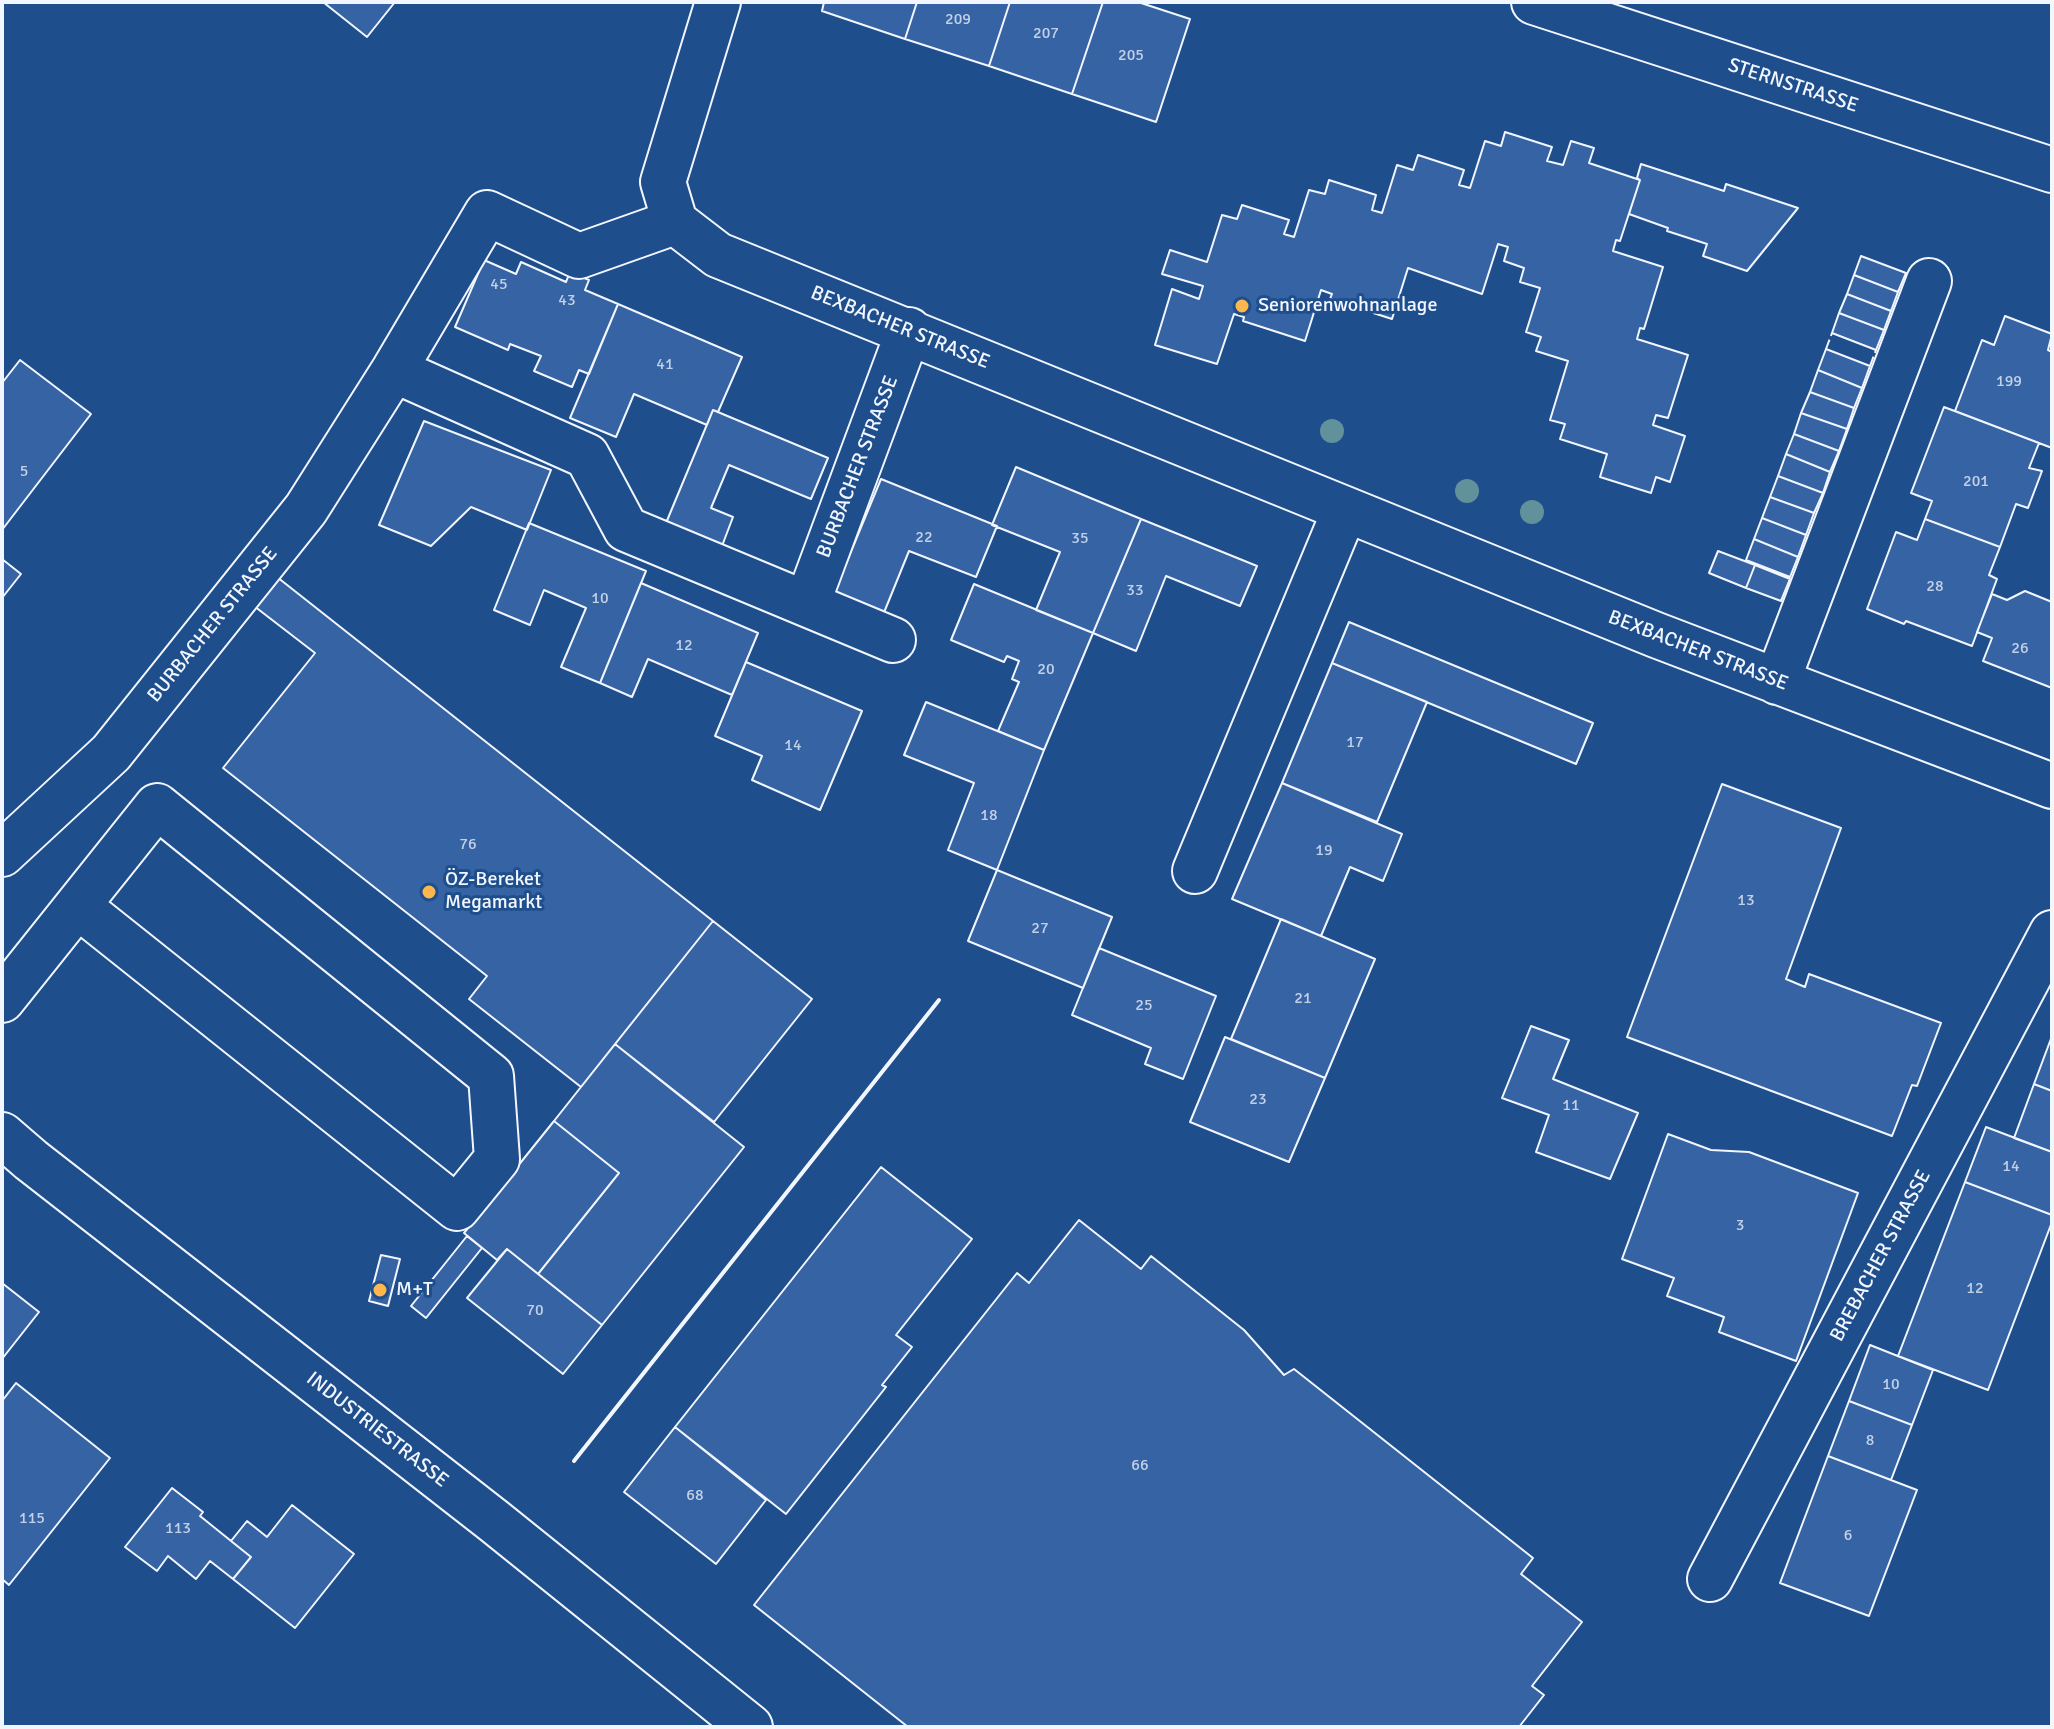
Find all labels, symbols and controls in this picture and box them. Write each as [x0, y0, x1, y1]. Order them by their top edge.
house number: 209 [945, 10, 971, 30]
house number: 207 [1033, 24, 1059, 44]
house number: 205 [1118, 46, 1144, 66]
street label: STERNSTRASSE [1725, 54, 1861, 118]
house number: 45 [490, 275, 508, 295]
street label: BEXBACHER STRASSE [807, 281, 993, 375]
house number: 43 [558, 291, 576, 311]
place label: Seniorenwohnanlage [1258, 294, 1437, 318]
marker: Seniorenwohnanlage [1233, 297, 1251, 315]
house number: 41 [656, 355, 674, 375]
house number: 199 [1996, 372, 2022, 392]
street label: BURBACHER STRASSE [812, 373, 904, 561]
house number: 5 [20, 462, 28, 482]
house number: 201 [1963, 472, 1989, 492]
house number: 22 [915, 528, 933, 548]
house number: 35 [1071, 529, 1089, 549]
street label: BURBACHER STRASSE [143, 542, 283, 708]
house number: 28 [1926, 577, 1944, 597]
house number: 33 [1126, 581, 1144, 601]
house number: 10 [591, 589, 609, 609]
street label: BEXBACHER STRASSE [1605, 606, 1791, 696]
house number: 12 [675, 636, 693, 656]
house number: 26 [2011, 639, 2029, 659]
house number: 20 [1037, 660, 1055, 680]
house number: 17 [1346, 733, 1364, 753]
house number: 14 [784, 736, 802, 756]
house number: 18 [980, 806, 998, 826]
house number: 76 [459, 835, 477, 855]
house number: 19 [1315, 841, 1333, 861]
place label: ÖZ-Bereket Megamarkt [445, 868, 542, 915]
marker: ÖZ-Bereket Megamarkt [420, 883, 438, 901]
house number: 13 [1737, 891, 1755, 911]
house number: 27 [1031, 919, 1049, 939]
house number: 21 [1294, 989, 1312, 1009]
house number: 25 [1135, 996, 1153, 1016]
house number: 23 [1249, 1090, 1267, 1110]
house number: 11 [1562, 1096, 1580, 1116]
house number: 14 [2002, 1157, 2020, 1177]
street label: BREBACHER STRASSE [1826, 1166, 1936, 1346]
house number: 3 [1736, 1216, 1744, 1236]
place label: M+T [396, 1278, 433, 1302]
house number: 12 [1966, 1279, 1984, 1299]
marker: M+T [371, 1281, 389, 1299]
house number: 70 [526, 1301, 544, 1321]
street label: INDUSTRIESTRASSE [301, 1367, 453, 1493]
house number: 10 [1882, 1375, 1900, 1395]
house number: 8 [1866, 1431, 1874, 1451]
house number: 66 [1131, 1456, 1149, 1476]
house number: 68 [686, 1486, 704, 1506]
house number: 115 [19, 1509, 45, 1529]
house number: 113 [165, 1519, 191, 1539]
house number: 6 [1844, 1526, 1852, 1546]

